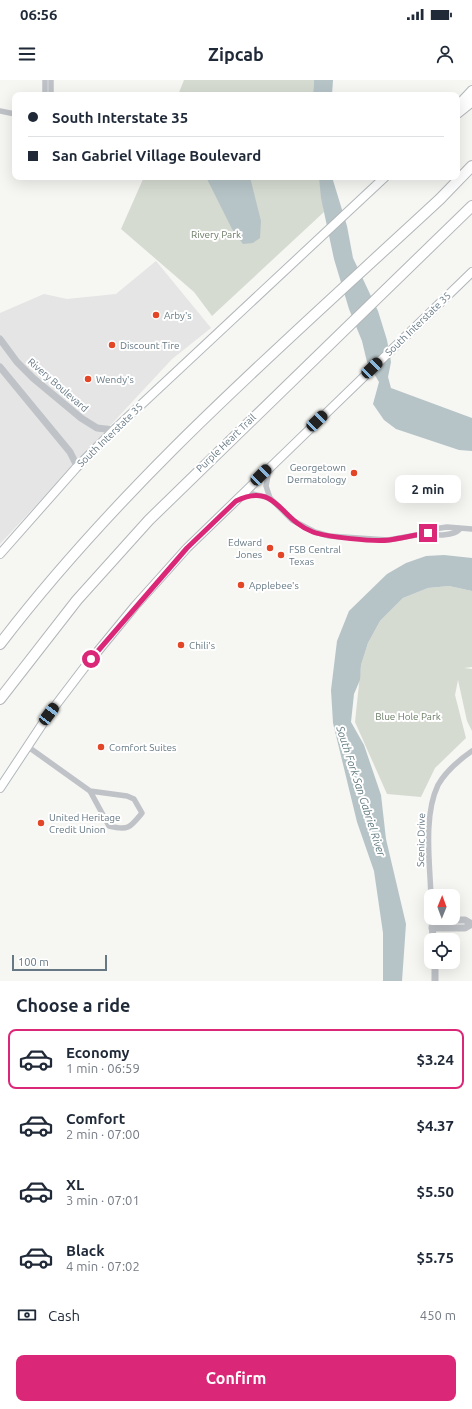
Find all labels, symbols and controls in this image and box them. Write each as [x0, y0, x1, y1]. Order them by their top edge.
text: 06:56 [20, 6, 58, 23]
icon: menu [16, 43, 38, 65]
icon: person [434, 43, 456, 65]
text: Zipcab [208, 44, 264, 64]
text: South Interstate 35 [52, 109, 188, 126]
text: San Gabriel Village Boulevard [52, 147, 261, 164]
park label: Rivery Park [191, 229, 241, 240]
street label: South Interstate 35 [383, 290, 453, 358]
marker: Arby's [151, 310, 161, 320]
place label: Arby's [164, 310, 192, 321]
marker: Discount Tire [107, 340, 117, 350]
place label: Discount Tire [120, 340, 179, 351]
car [359, 355, 385, 381]
street label: Rivery Boulevard [26, 356, 90, 414]
marker: Wendy's [83, 374, 93, 384]
place label: Wendy's [96, 374, 134, 385]
street label: South Interstate 35 [75, 401, 145, 469]
car [304, 408, 330, 434]
street label: Purple Heart Trail [194, 411, 258, 474]
car [248, 462, 274, 488]
place label: Georgetown Dermatology [287, 462, 346, 485]
marker: Georgetown Dermatology [349, 468, 359, 478]
callout: 2 min [395, 475, 461, 503]
text: 2 min [412, 482, 444, 496]
route end [419, 524, 437, 542]
place label: Edward Jones [228, 537, 262, 560]
marker: Edward Jones [265, 543, 275, 553]
place label: FSB Central Texas [289, 544, 341, 567]
marker: FSB Central Texas [276, 550, 286, 560]
marker: Applebee's [236, 580, 246, 590]
place label: Applebee's [249, 580, 299, 591]
marker: Chili's [176, 640, 186, 650]
place label: Chili's [189, 640, 215, 651]
route start [82, 650, 100, 668]
car [37, 701, 61, 727]
park label: Blue Hole Park [375, 711, 441, 722]
water label: South Fork San Gabriel River [334, 723, 388, 858]
marker: Comfort Suites [96, 742, 106, 752]
place label: Comfort Suites [109, 742, 176, 753]
place label: United Heritage Credit Union [49, 812, 121, 835]
street label: Scenic Drive [415, 813, 427, 867]
marker: United Heritage Credit Union [36, 818, 46, 828]
north arrow [424, 889, 460, 925]
map controls [424, 889, 460, 969]
button: locate [424, 933, 460, 969]
scale bar [12, 953, 107, 972]
text: 100 m [18, 956, 49, 968]
text: Choose a ride [16, 995, 130, 1015]
icon: car [18, 1041, 54, 1077]
text: Economy [66, 1044, 130, 1061]
text: $3.24 [416, 1051, 454, 1068]
text: 1 min · 06:59 [66, 1061, 140, 1075]
icon: car [18, 1107, 54, 1143]
text: Comfort [66, 1110, 125, 1127]
text: $4.37 [416, 1117, 454, 1134]
text: 2 min · 07:00 [66, 1127, 140, 1141]
icon: car [18, 1173, 54, 1209]
text: XL [66, 1176, 84, 1193]
text: $5.50 [416, 1183, 454, 1200]
text: 3 min · 07:01 [66, 1193, 140, 1207]
icon: car [18, 1239, 54, 1275]
text: Black [66, 1242, 105, 1259]
text: $5.75 [416, 1249, 454, 1266]
text: 4 min · 07:02 [66, 1259, 140, 1273]
icon: cash [16, 1304, 38, 1326]
text: Cash [48, 1307, 80, 1324]
text: 450 m [420, 1308, 456, 1322]
button: Confirm [16, 1355, 456, 1401]

